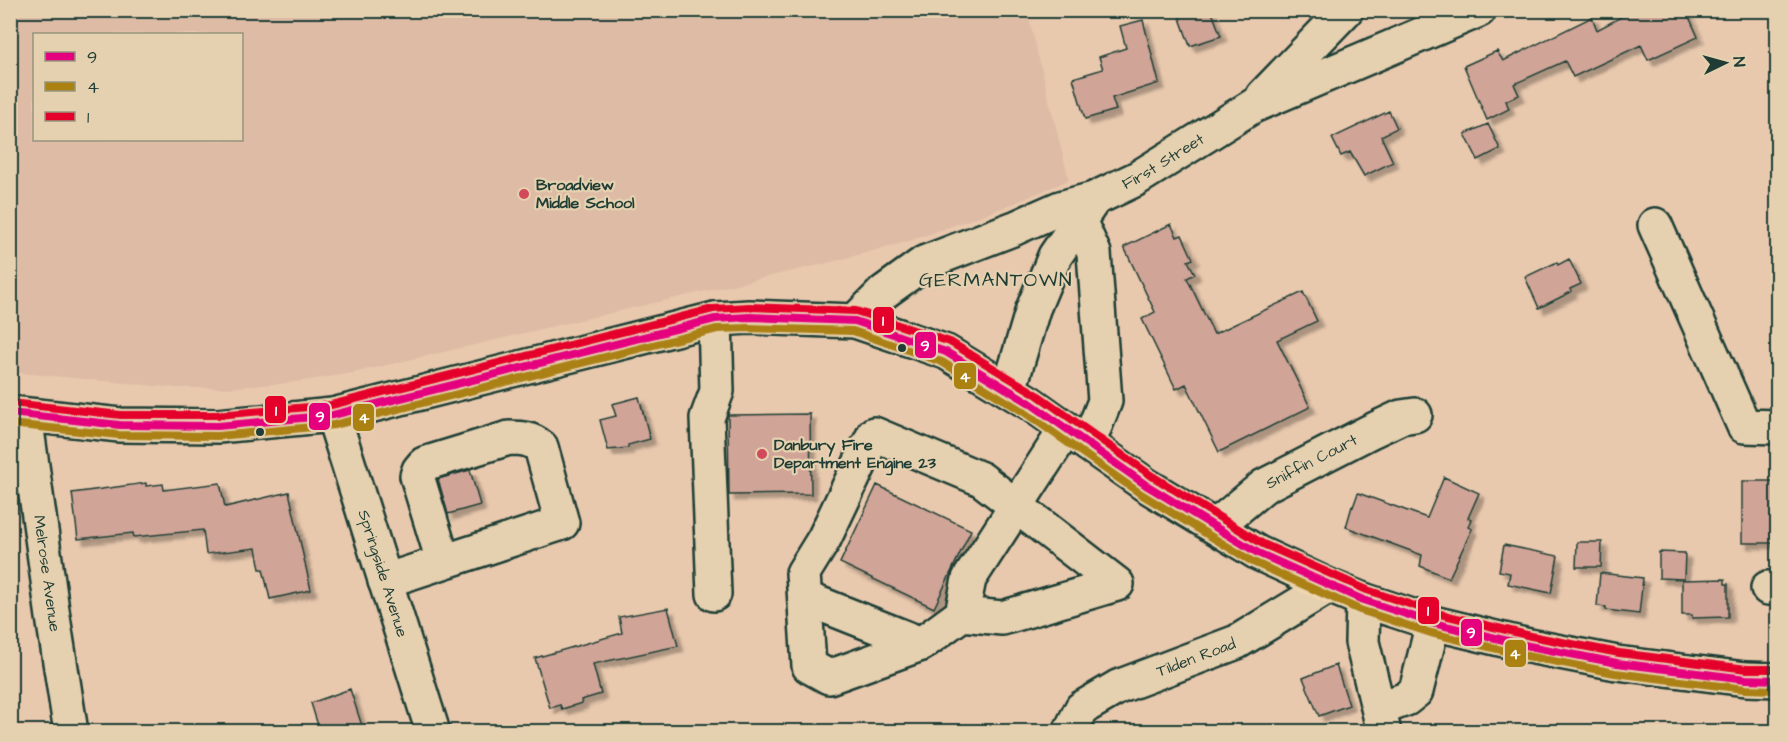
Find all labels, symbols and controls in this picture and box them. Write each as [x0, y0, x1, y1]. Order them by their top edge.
legend [33, 33, 243, 141]
north arrow [1695, 33, 1755, 93]
text: 9 [87, 45, 97, 70]
text: N [1728, 56, 1750, 68]
text: 4 [87, 75, 99, 100]
text: 1 [87, 105, 89, 130]
street label: First Street [1118, 128, 1209, 195]
place label: Broadview Middle School [536, 174, 635, 214]
marker: Broadview Middle School [517, 187, 531, 201]
district label: GERMANTOWN [919, 266, 1073, 294]
line badge: 1 [872, 306, 895, 334]
text: 1 [882, 310, 885, 332]
line badge: 9 [914, 331, 937, 359]
text: 9 [920, 335, 930, 357]
unlabelled marker [896, 342, 908, 354]
line badge: 4 [953, 362, 977, 390]
text: 4 [960, 366, 971, 388]
line badge: 1 [264, 395, 287, 424]
text: 1 [275, 400, 278, 422]
line badge: 9 [308, 402, 331, 431]
line badge: 4 [352, 403, 375, 432]
text: 9 [315, 406, 325, 428]
text: 4 [359, 407, 370, 429]
unlabelled marker [254, 426, 266, 438]
street label: Sniffin Court [1262, 429, 1362, 494]
place label: Danbury Fire Department Engine 23 [774, 434, 937, 476]
marker: Danbury Fire Department Engine 23 [755, 447, 769, 461]
street label: Springside Avenue [353, 507, 413, 640]
street label: Melrose Avenue [28, 514, 66, 634]
line badge: 1 [1417, 596, 1440, 625]
text: 1 [1427, 600, 1430, 622]
line badge: 9 [1460, 618, 1483, 647]
text: 9 [1466, 622, 1476, 644]
street label: Tilden Road [1153, 633, 1239, 682]
line badge: 4 [1504, 639, 1527, 668]
text: 4 [1510, 643, 1521, 665]

